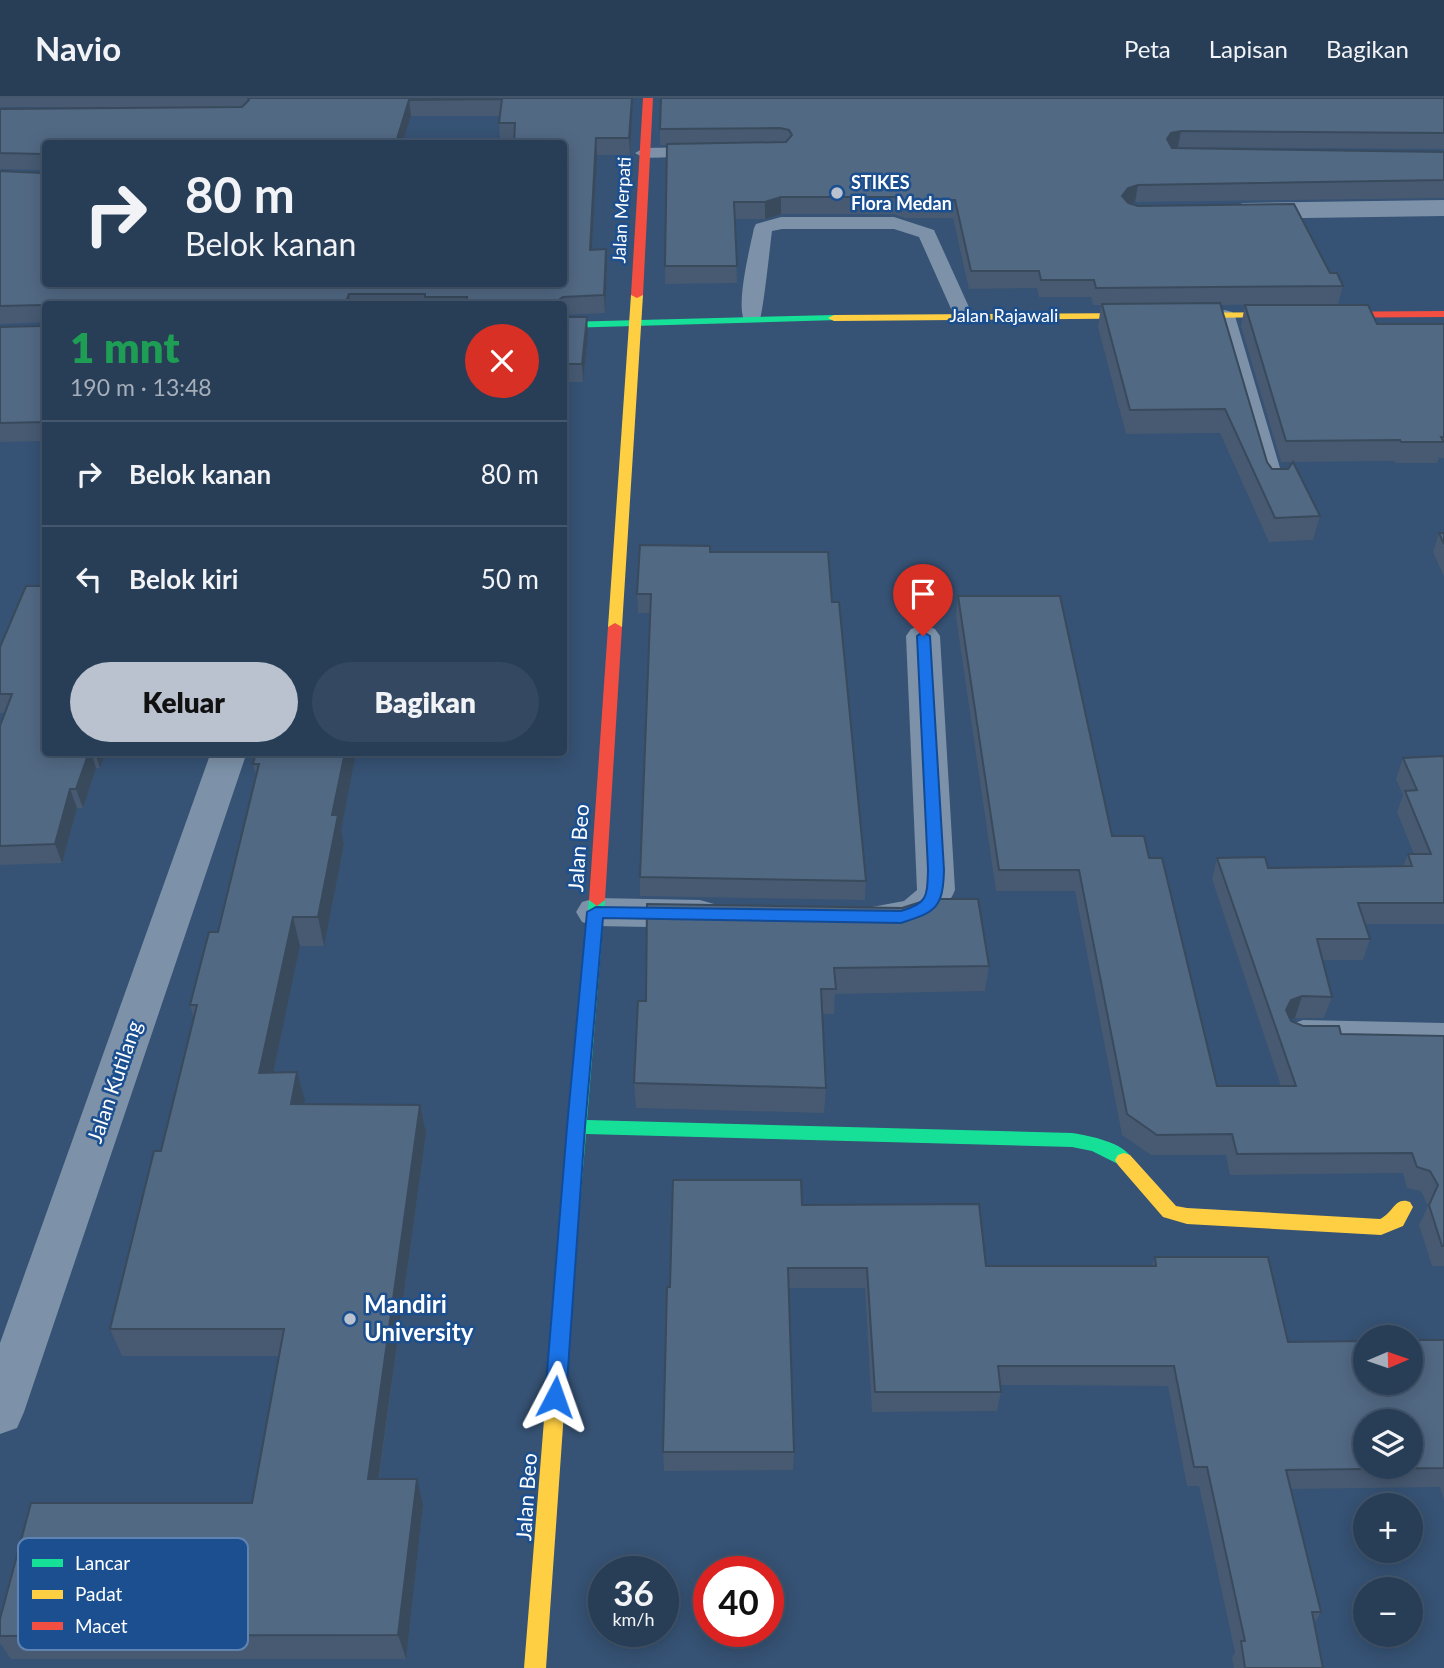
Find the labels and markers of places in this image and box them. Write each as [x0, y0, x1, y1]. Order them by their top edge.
place label: STIKES Flora Medan [851, 171, 952, 214]
marker: STIKES Flora Medan [829, 185, 845, 201]
pin [893, 564, 953, 636]
place label: Mandiri University [364, 1289, 474, 1346]
marker: Mandiri University [342, 1311, 358, 1327]

